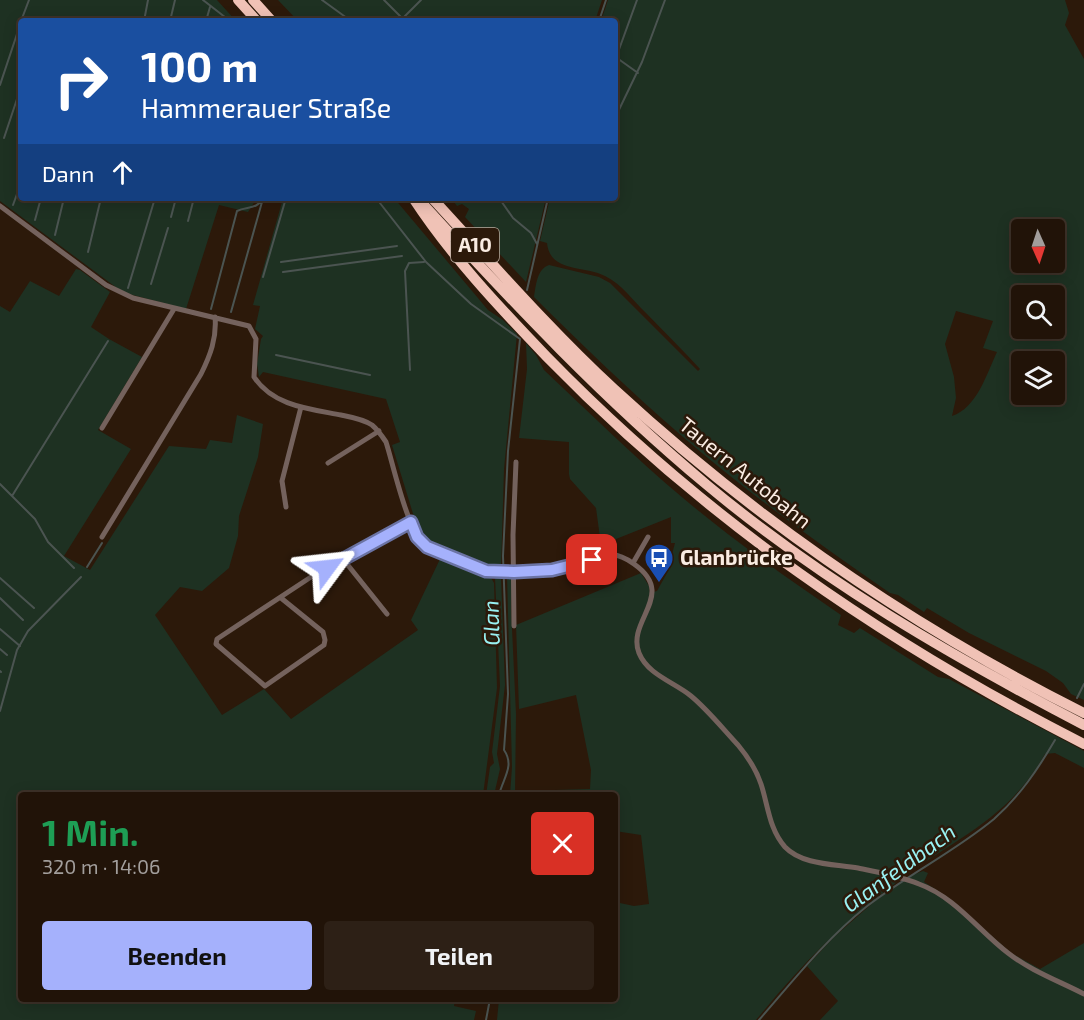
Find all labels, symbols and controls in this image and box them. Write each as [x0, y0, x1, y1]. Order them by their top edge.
text: 100 m [141, 40, 258, 90]
icon: right [42, 42, 120, 120]
text: Hammerauer Straße [141, 91, 391, 123]
icon: ahead [106, 156, 139, 189]
text: Dann [42, 160, 94, 186]
north arrow [1011, 219, 1065, 273]
map controls [1011, 219, 1065, 405]
road number: A10 [451, 228, 499, 262]
button: search [1011, 285, 1065, 339]
button: layers [1011, 351, 1065, 405]
street label: Tauern Autobahn [675, 411, 817, 533]
pin [566, 534, 617, 585]
position arrow [295, 536, 359, 600]
bus stop icon: Glanbrücke [643, 542, 675, 584]
icon: arrive [575, 543, 608, 576]
place label: Glanbrücke [680, 544, 793, 569]
water label: Glan [476, 600, 504, 646]
text: 1 Min. [42, 810, 139, 853]
button: close [531, 812, 594, 875]
water label: Glanfeldbach [837, 818, 960, 917]
text: 320 m · 14:06 [42, 854, 161, 878]
button: Beenden [42, 921, 312, 990]
button: Teilen [324, 921, 594, 990]

